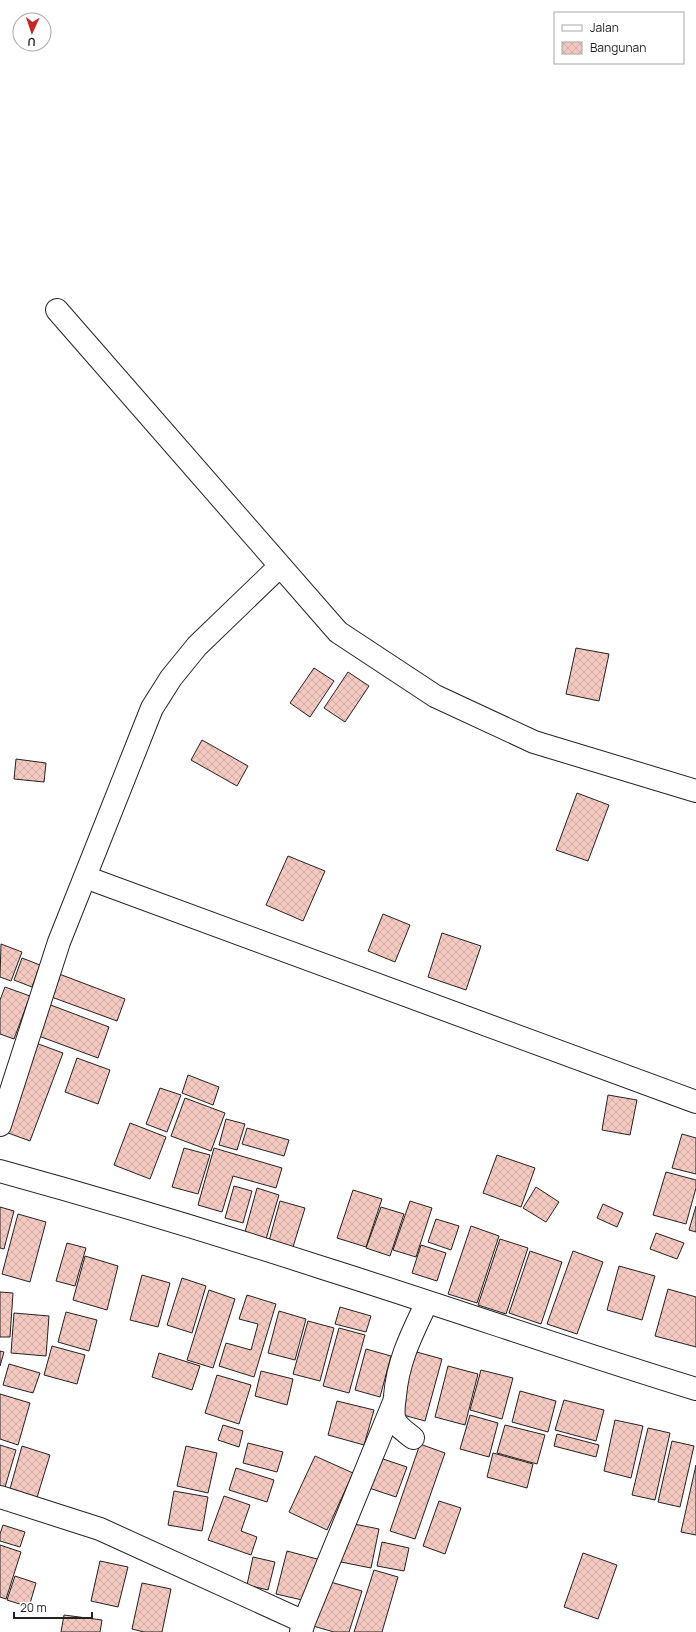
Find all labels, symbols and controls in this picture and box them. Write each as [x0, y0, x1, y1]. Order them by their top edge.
north arrow [12, 12, 52, 52]
legend [554, 12, 684, 64]
text: Jalan [590, 19, 619, 36]
text: U [27, 35, 36, 50]
text: Bangunan [590, 39, 646, 56]
scale bar [14, 1594, 92, 1620]
text: 20 m [20, 1599, 47, 1616]

